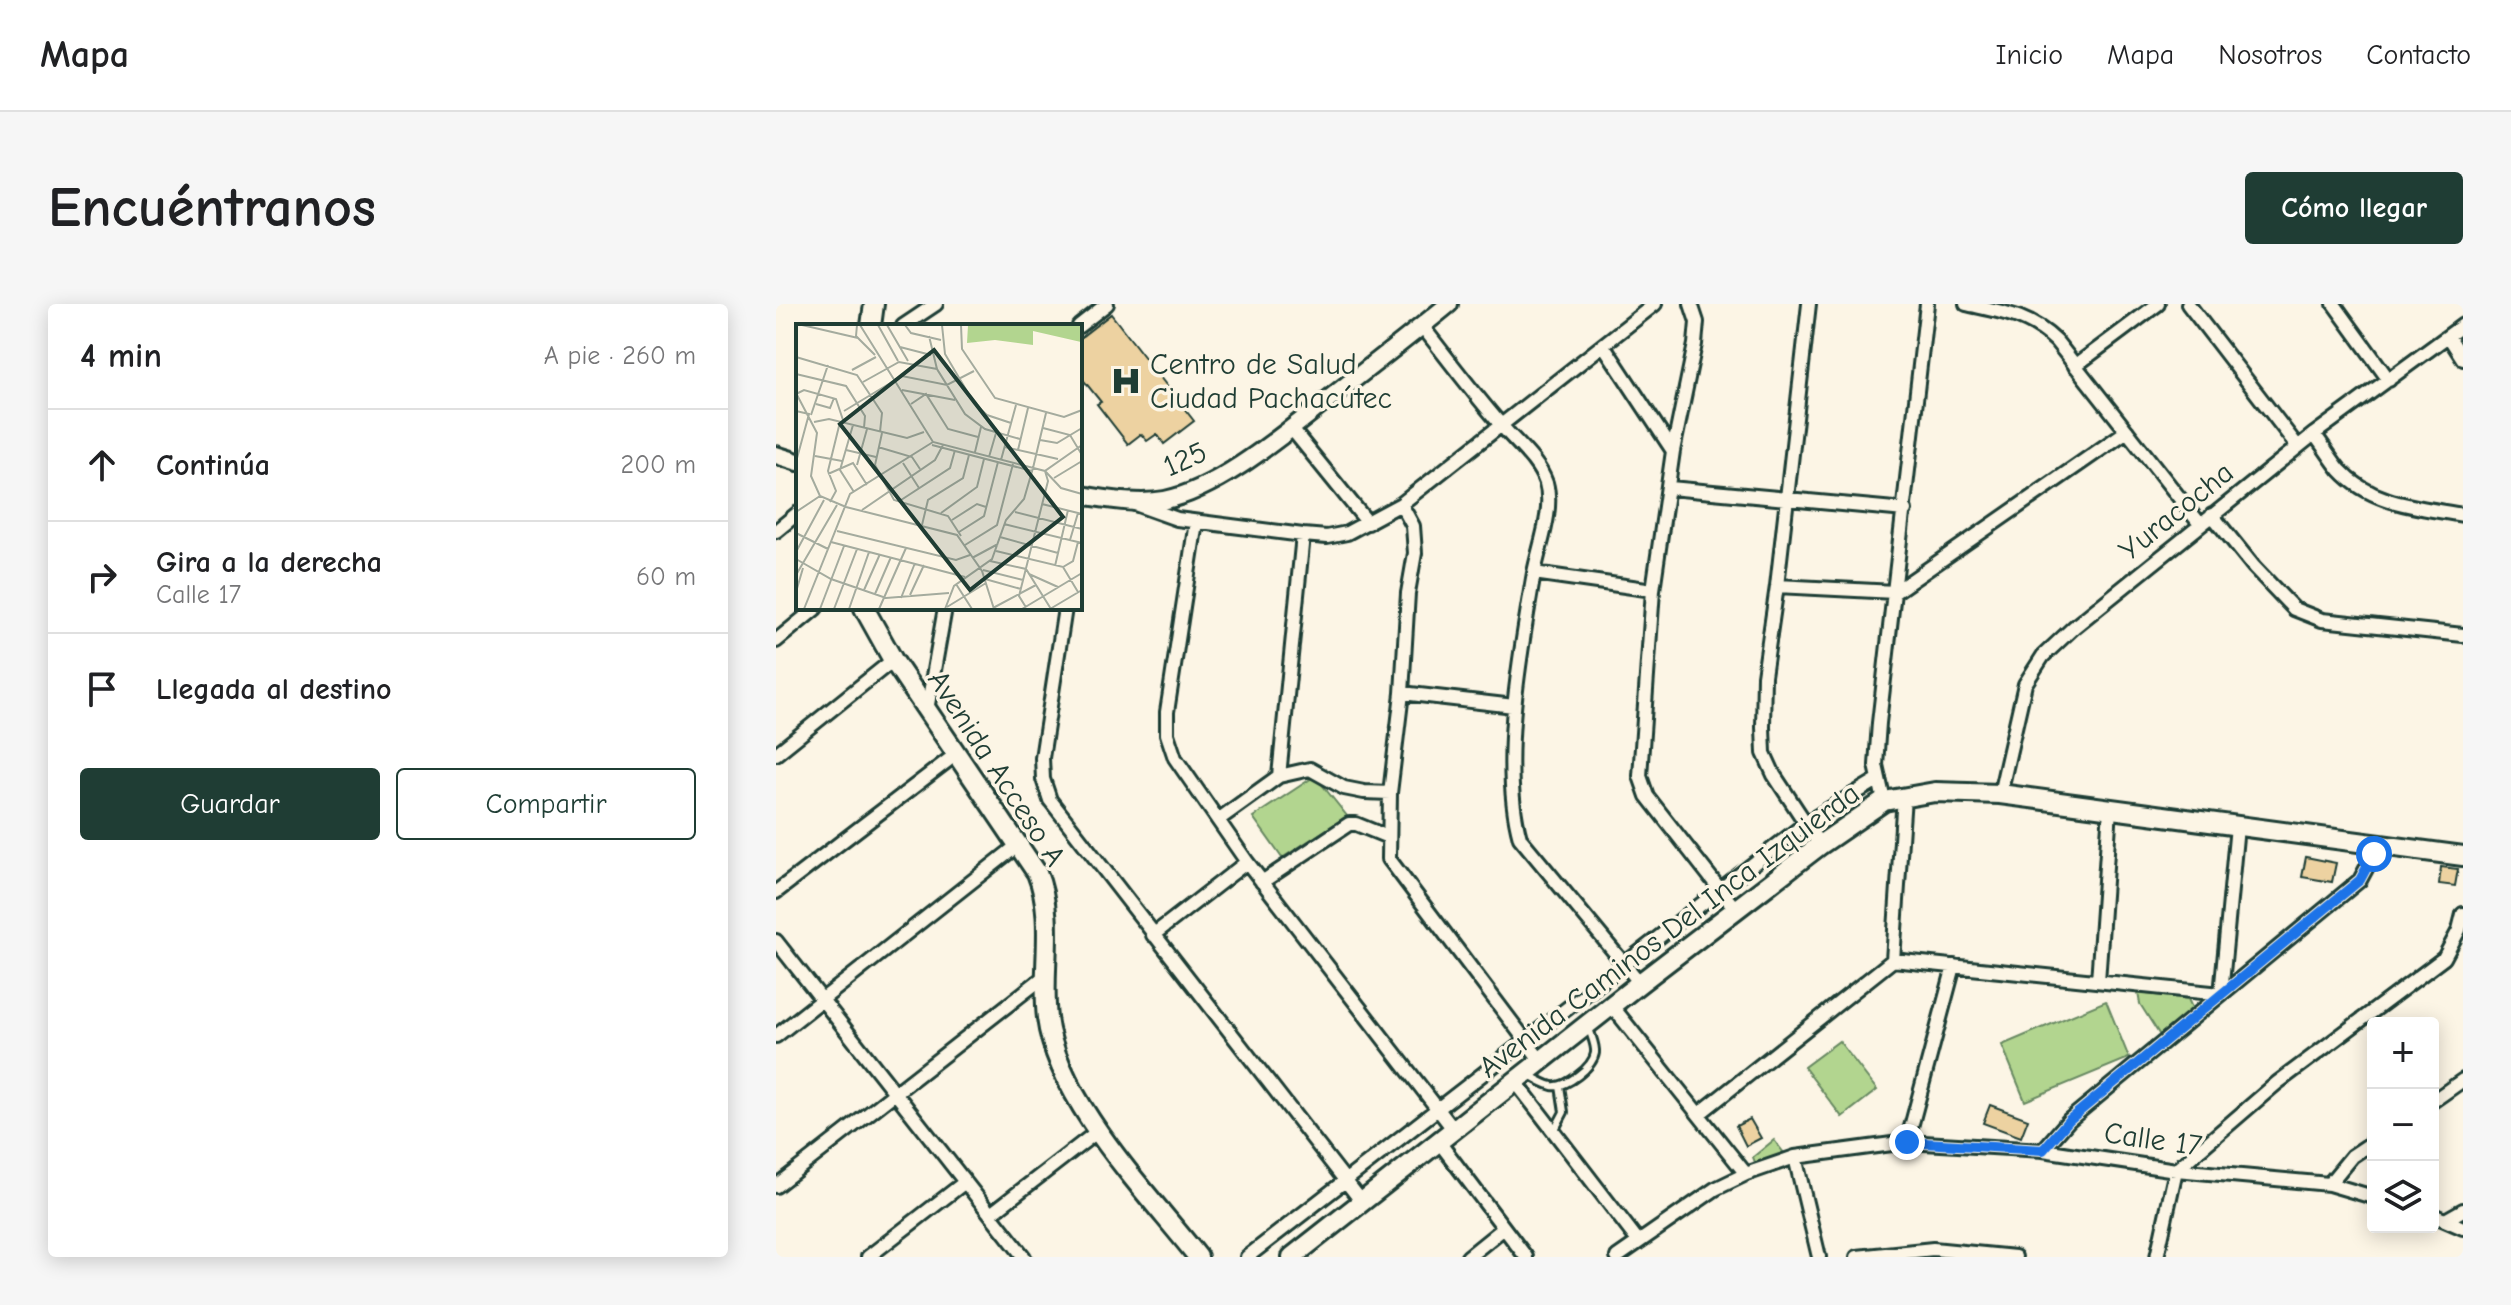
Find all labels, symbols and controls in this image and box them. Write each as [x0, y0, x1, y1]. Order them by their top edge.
text: Mapa [40, 33, 129, 77]
text: Inicio [1996, 39, 2063, 71]
text: Mapa [2107, 39, 2174, 71]
text: Nosotros [2218, 39, 2322, 71]
text: Contacto [2366, 39, 2471, 71]
button: Cómo llegar [2245, 172, 2463, 244]
text: Encuéntranos [48, 176, 376, 240]
inset map [796, 324, 1082, 610]
text: 4 min [80, 336, 162, 376]
text: A pie · 260 m [544, 341, 696, 371]
place label: Centro de Salud Ciudad Pachacútec [1150, 347, 1392, 416]
hospital icon: Centro de Salud Ciudad Pachacútec [1109, 364, 1143, 398]
street label: 125 [1158, 435, 1212, 484]
icon: ahead [80, 443, 124, 487]
text: Continúa [156, 448, 270, 483]
text: 200 m [621, 450, 696, 480]
street label: Yuracocha [2112, 455, 2240, 568]
text: Gira a la derecha [156, 545, 382, 580]
icon: right [80, 555, 124, 599]
text: 60 m [636, 562, 696, 592]
text: Calle 17 [156, 580, 241, 610]
street label: Avenida Acceso A [920, 664, 1073, 873]
icon: arrive [80, 667, 124, 711]
text: Llegada al destino [156, 672, 392, 707]
button: Guardar [80, 768, 380, 840]
button: Compartir [396, 768, 696, 840]
street label: Avenida Caminos Del Inca Izquierda [1472, 776, 1866, 1085]
route start [2356, 836, 2392, 872]
map controls [2367, 1017, 2439, 1233]
button: + [2367, 1017, 2439, 1089]
button: − [2367, 1089, 2439, 1161]
street label: Calle 17 [2102, 1115, 2204, 1164]
route end [1889, 1124, 1925, 1160]
button: layers [2367, 1161, 2439, 1233]

